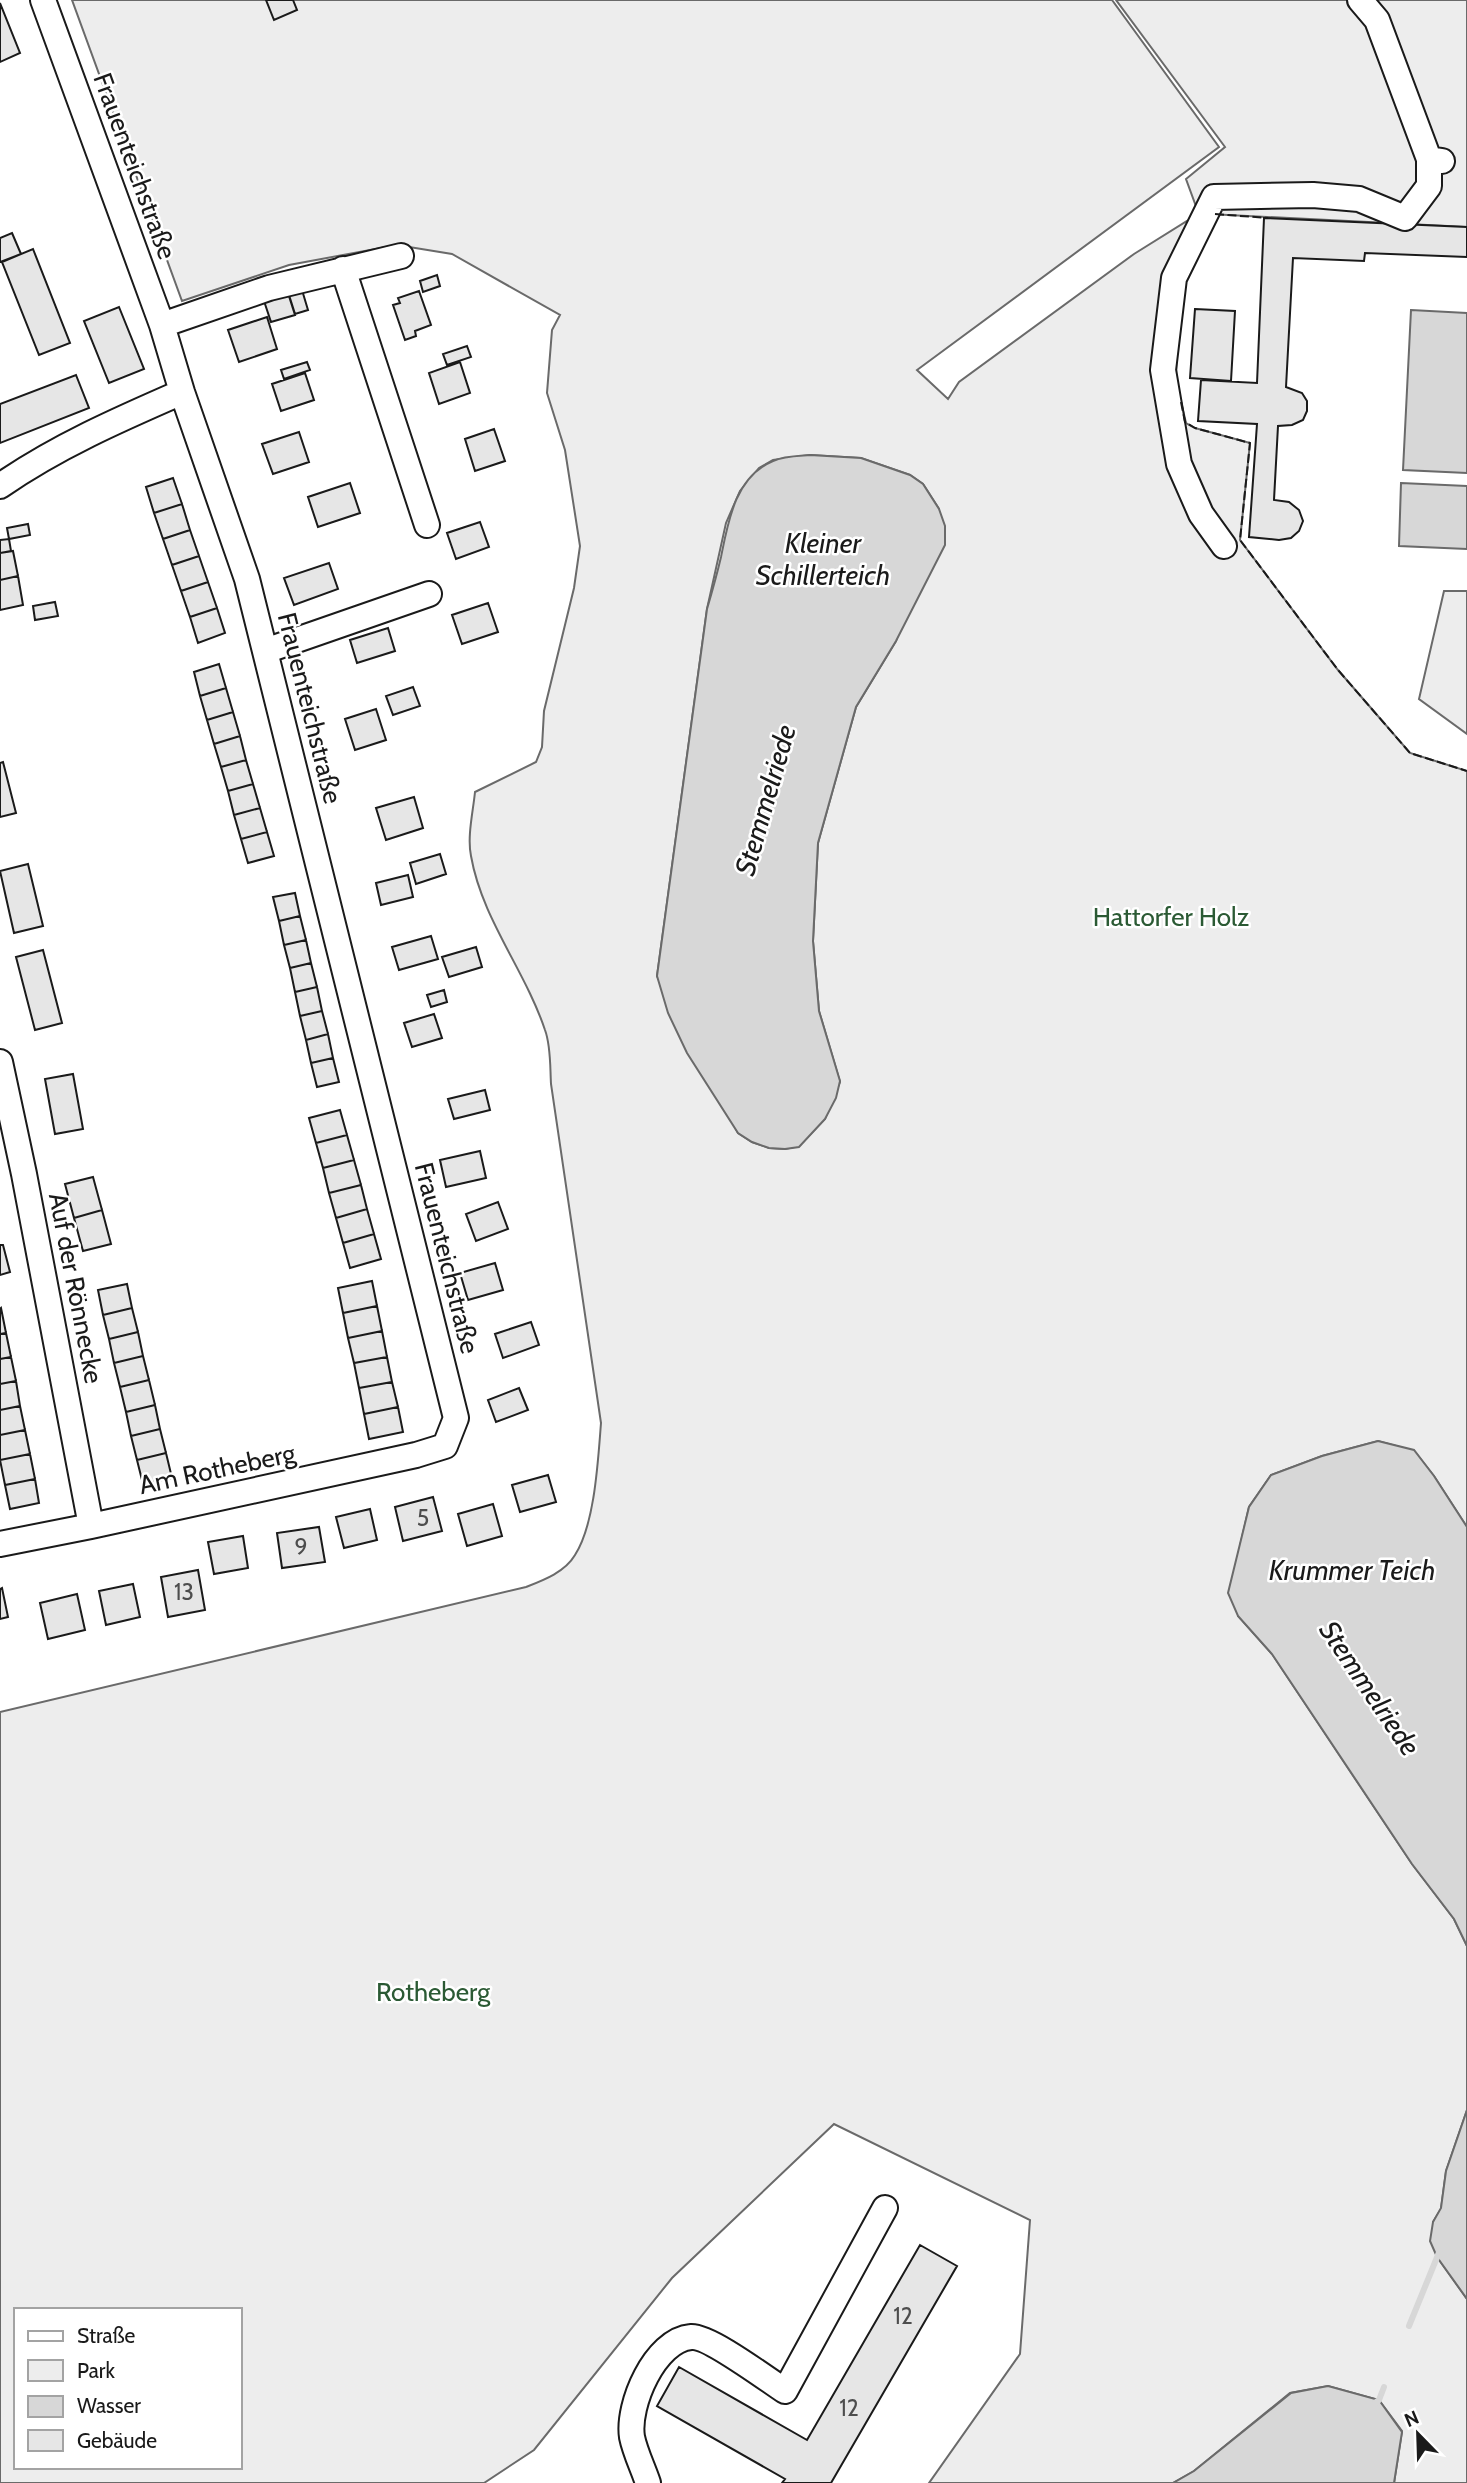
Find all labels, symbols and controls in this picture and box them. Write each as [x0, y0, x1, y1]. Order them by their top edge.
street label: Frauenteichstraße [86, 69, 184, 263]
water label: Kleiner Schillerteich [756, 526, 890, 592]
street label: Frauenteichstraße [271, 609, 349, 807]
water label: Stemmelriede [727, 721, 803, 879]
park label: Hattorfer Holz [1093, 901, 1249, 933]
street label: Frauenteichstraße [408, 1159, 486, 1357]
street label: Auf der Rönnecke [42, 1190, 110, 1386]
street label: Am Rotheberg [136, 1437, 299, 1501]
house number: 5 [417, 1504, 429, 1532]
house number: 9 [294, 1533, 308, 1561]
water label: Krummer Teich [1269, 1553, 1435, 1587]
house number: 13 [174, 1578, 194, 1606]
water label: Stemmelriede [1313, 1614, 1428, 1762]
park label: Rotheberg [376, 1976, 491, 2008]
house number: 12 [893, 2302, 913, 2330]
legend [14, 2308, 242, 2469]
text: Straße [77, 2323, 136, 2348]
text: Park [77, 2358, 115, 2383]
text: Wasser [77, 2393, 141, 2418]
house number: 12 [839, 2394, 859, 2422]
north arrow [1383, 2399, 1453, 2469]
text: N [1401, 2406, 1422, 2432]
text: Gebäude [77, 2428, 157, 2453]

